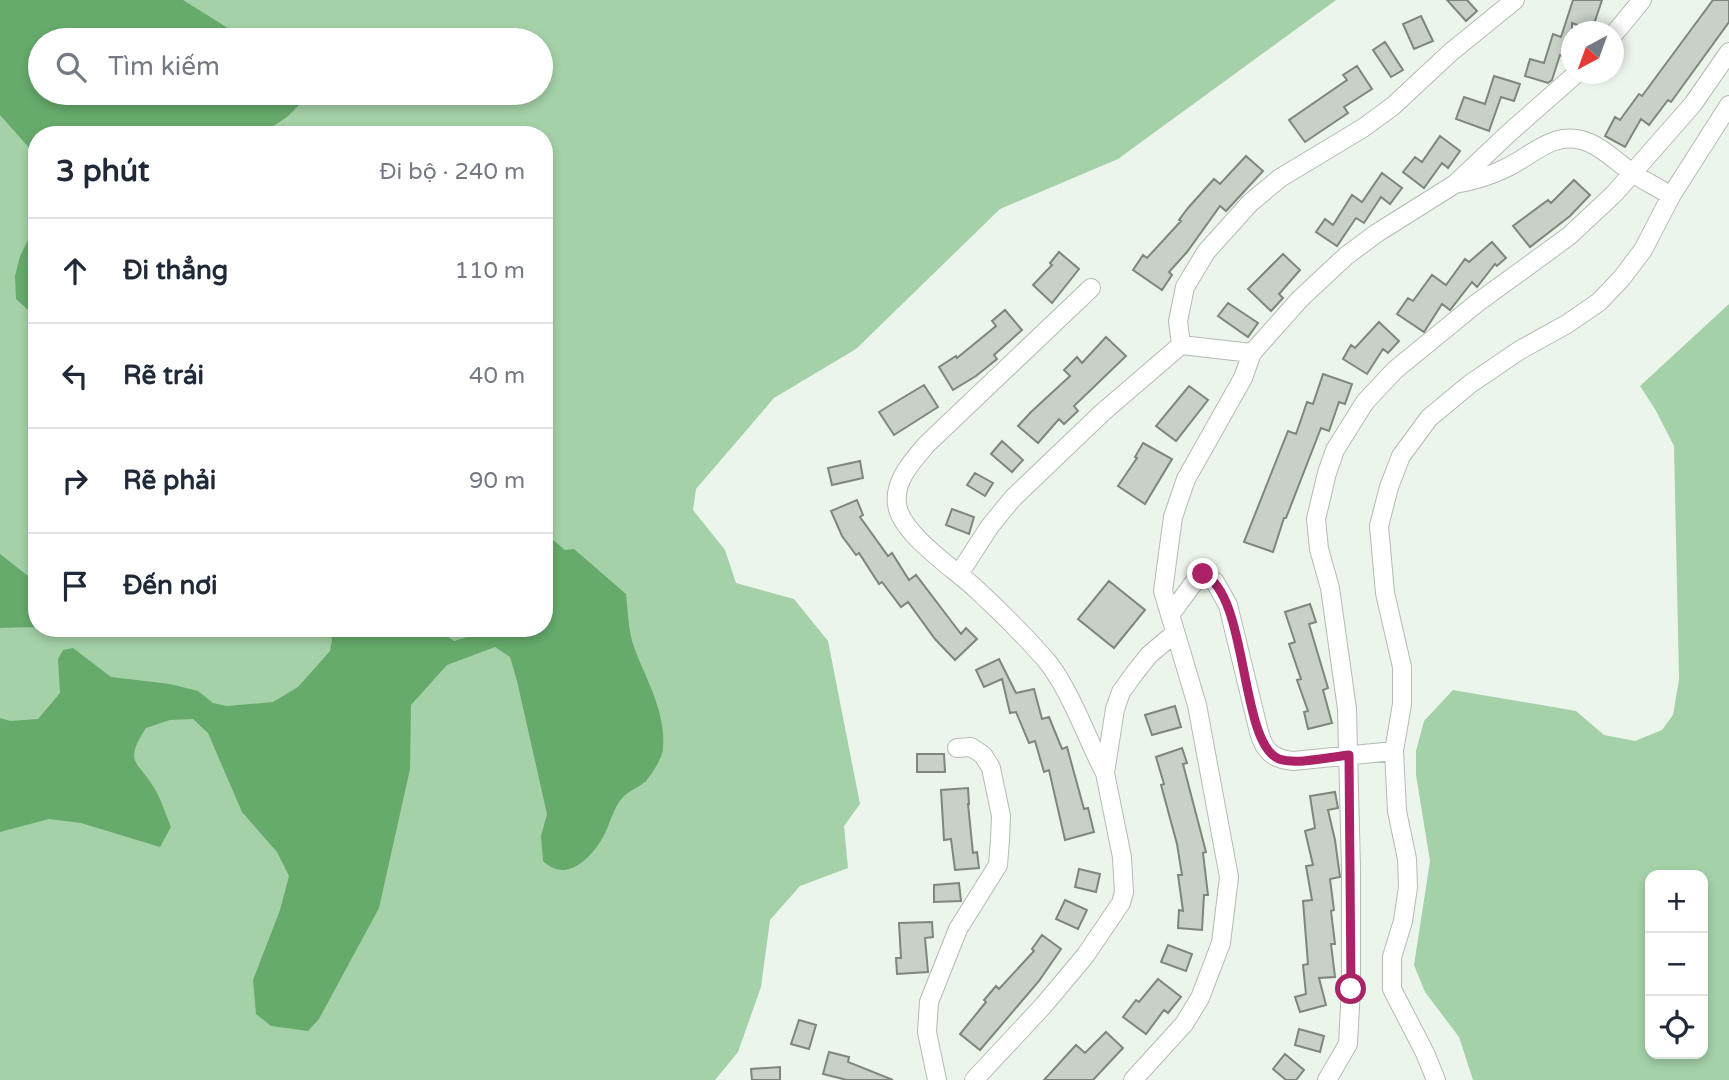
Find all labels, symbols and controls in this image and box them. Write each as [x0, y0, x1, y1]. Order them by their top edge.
north arrow [1561, 21, 1624, 84]
search box [28, 28, 553, 105]
icon: search [52, 48, 90, 86]
text: Tìm kiếm [108, 51, 220, 82]
text: 3 phút [56, 153, 149, 190]
text: Đi bộ · 240 m [379, 158, 525, 186]
icon: ahead [56, 252, 94, 290]
text: Đi thẳng [123, 255, 228, 286]
text: 110 m [455, 257, 525, 285]
icon: left [56, 357, 94, 395]
text: Rẽ trái [123, 360, 204, 391]
text: 40 m [469, 362, 525, 390]
icon: right [56, 462, 94, 500]
text: Rẽ phải [123, 465, 216, 496]
text: 90 m [469, 467, 525, 495]
route end [1187, 558, 1218, 589]
icon: arrive [56, 567, 94, 605]
text: Đến nơi [123, 570, 218, 601]
map controls [1645, 870, 1708, 1059]
button: + [1645, 870, 1708, 933]
button: − [1645, 933, 1708, 996]
route start [1335, 973, 1366, 1004]
button: locate [1645, 996, 1708, 1059]

